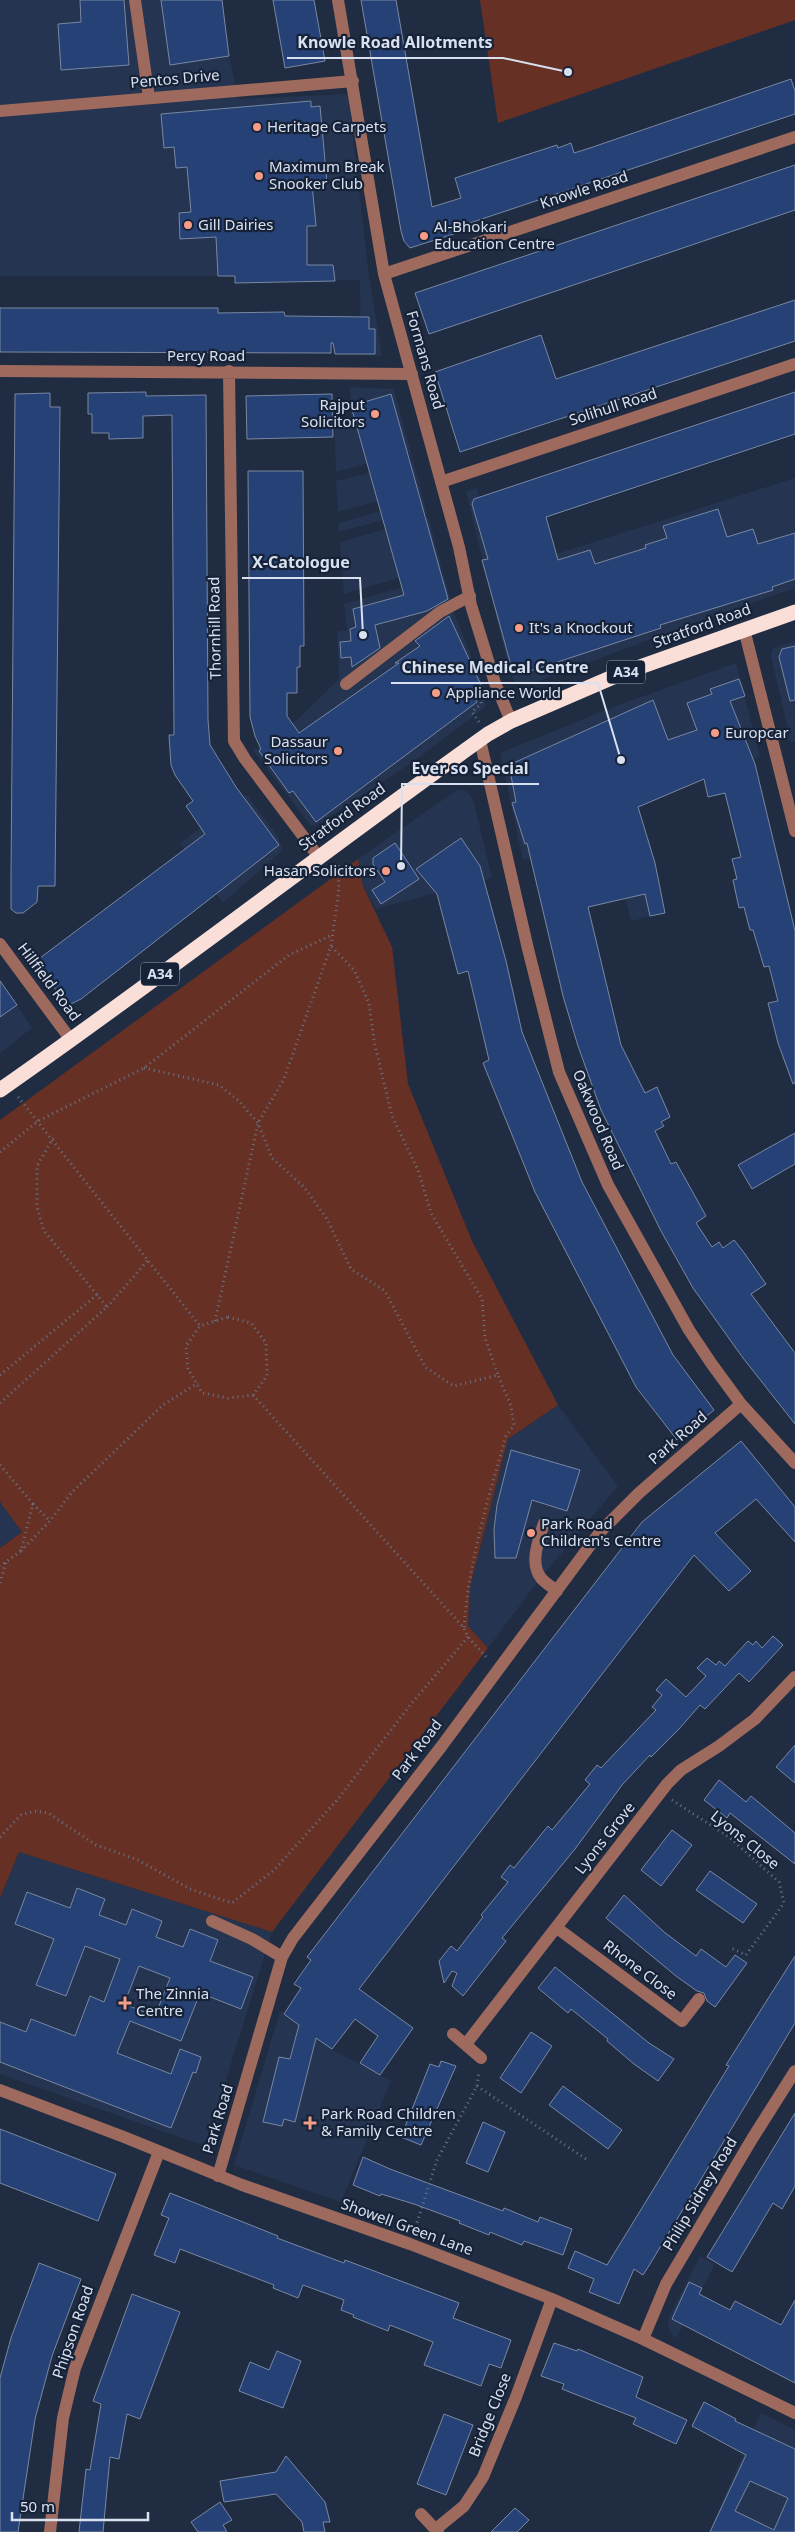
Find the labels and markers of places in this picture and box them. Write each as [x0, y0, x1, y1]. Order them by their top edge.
callout: Knowle Road Allotments [287, 27, 503, 58]
place label: Heritage Carpets [267, 116, 386, 136]
marker: Heritage Carpets [251, 121, 263, 133]
place label: Maximum Break Snooker Club [269, 156, 385, 193]
marker: Maximum Break Snooker Club [253, 170, 265, 182]
place label: Gill Dairies [198, 214, 273, 234]
place label: Al-Bhokari Education Centre [434, 216, 555, 253]
marker: Gill Dairies [182, 219, 194, 231]
marker: Al-Bhokari Education Centre [418, 230, 430, 242]
place label: Rajput Solicitors [301, 394, 366, 431]
marker: Rajput Solicitors [369, 408, 381, 420]
callout: X-Catologue [242, 547, 360, 578]
place label: It's a Knockout [529, 617, 633, 637]
marker: It's a Knockout [513, 622, 525, 634]
callout: Chinese Medical Centre [391, 652, 598, 683]
place label: Appliance World [446, 682, 561, 702]
marker: Appliance World [430, 687, 442, 699]
place label: Europcar [725, 722, 789, 742]
marker: Europcar [709, 727, 721, 739]
place label: Dassaur Solicitors [264, 731, 328, 768]
marker: Dassaur Solicitors [332, 745, 344, 757]
callout: Ever so Special [402, 753, 539, 784]
place label: Hasan Solicitors [264, 860, 376, 880]
marker: Hasan Solicitors [380, 865, 392, 877]
place label: Park Road Children's Centre [541, 1513, 661, 1550]
marker: Park Road Children's Centre [525, 1527, 537, 1539]
place label: The Zinnia Centre [136, 1983, 209, 2020]
marker: The Zinnia Centre [118, 1996, 132, 2010]
place label: Park Road Children & Family Centre [321, 2103, 456, 2140]
marker: Park Road Children & Family Centre [303, 2116, 317, 2130]

